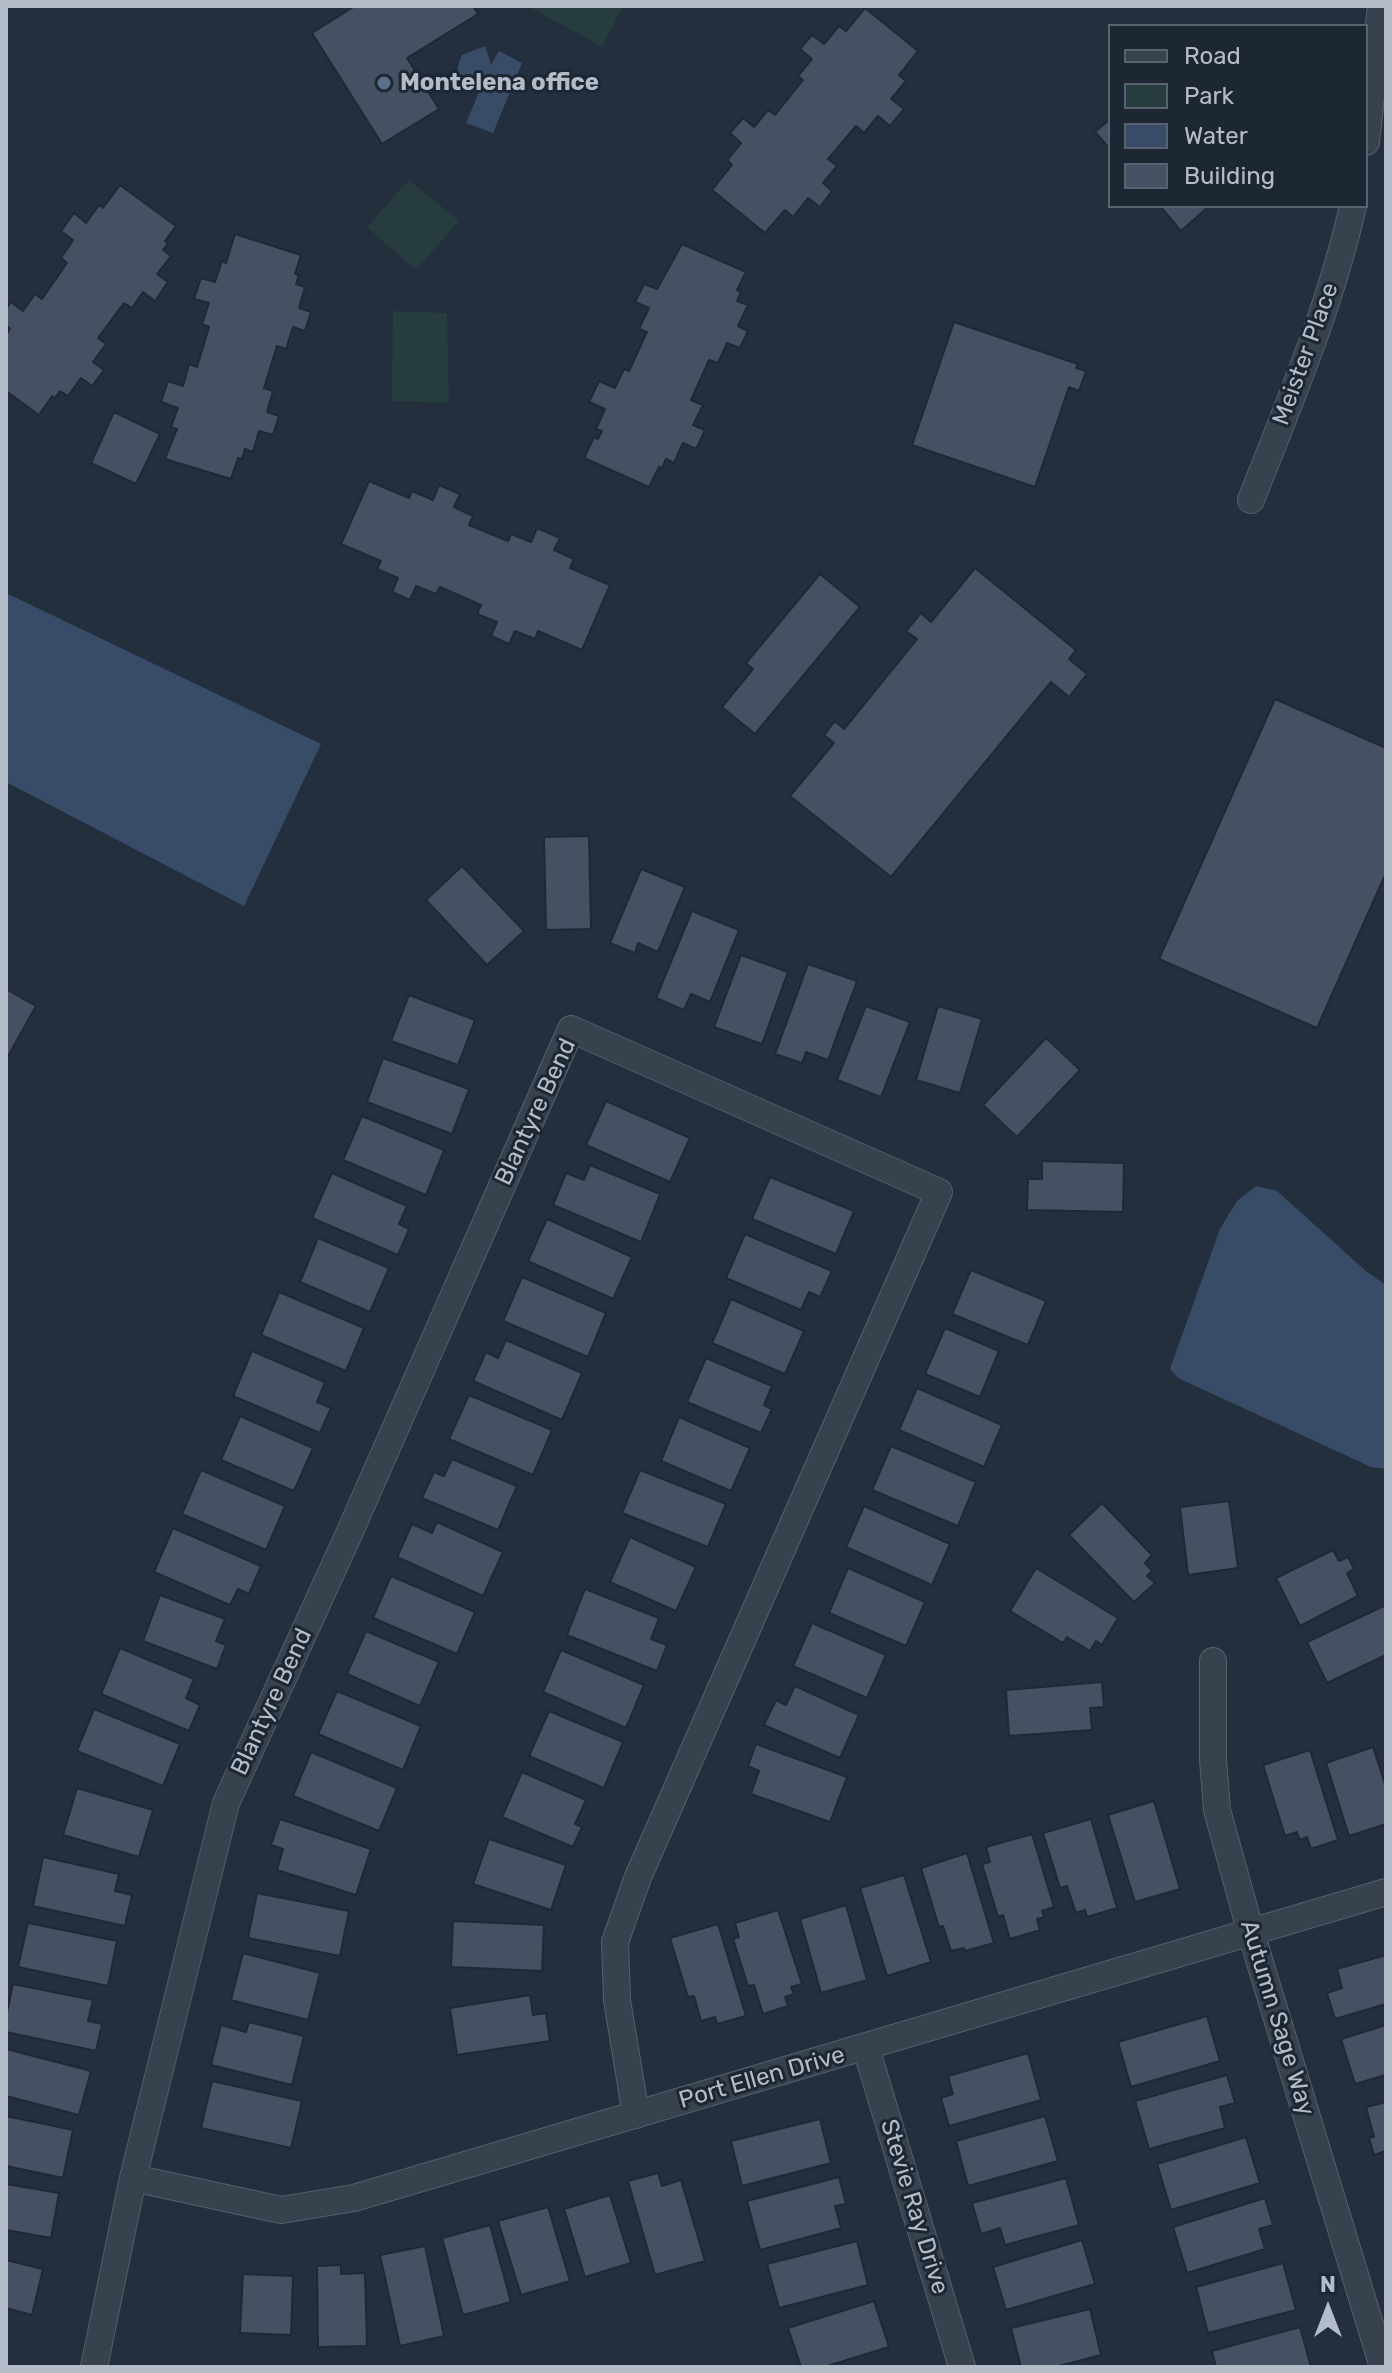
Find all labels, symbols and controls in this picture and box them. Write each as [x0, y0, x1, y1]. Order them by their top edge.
legend [1108, 24, 1368, 208]
text: Road [1184, 42, 1241, 70]
place label: Montelena office [400, 69, 599, 97]
marker: Montelena office [375, 74, 393, 92]
text: Park [1184, 82, 1234, 110]
text: Water [1184, 122, 1248, 150]
text: Building [1184, 162, 1275, 190]
street label: Meister Place [1267, 279, 1345, 429]
street label: Blantyre Bend [489, 1034, 583, 1190]
street label: Blantyre Bend [225, 1624, 319, 1780]
street label: Autumn Sage Way [1234, 1917, 1320, 2119]
street label: Port Ellen Drive [676, 2041, 848, 2115]
street label: Stevie Ray Drive [874, 2116, 954, 2298]
north arrow [1288, 2269, 1368, 2349]
text: N [1320, 2271, 1336, 2298]

